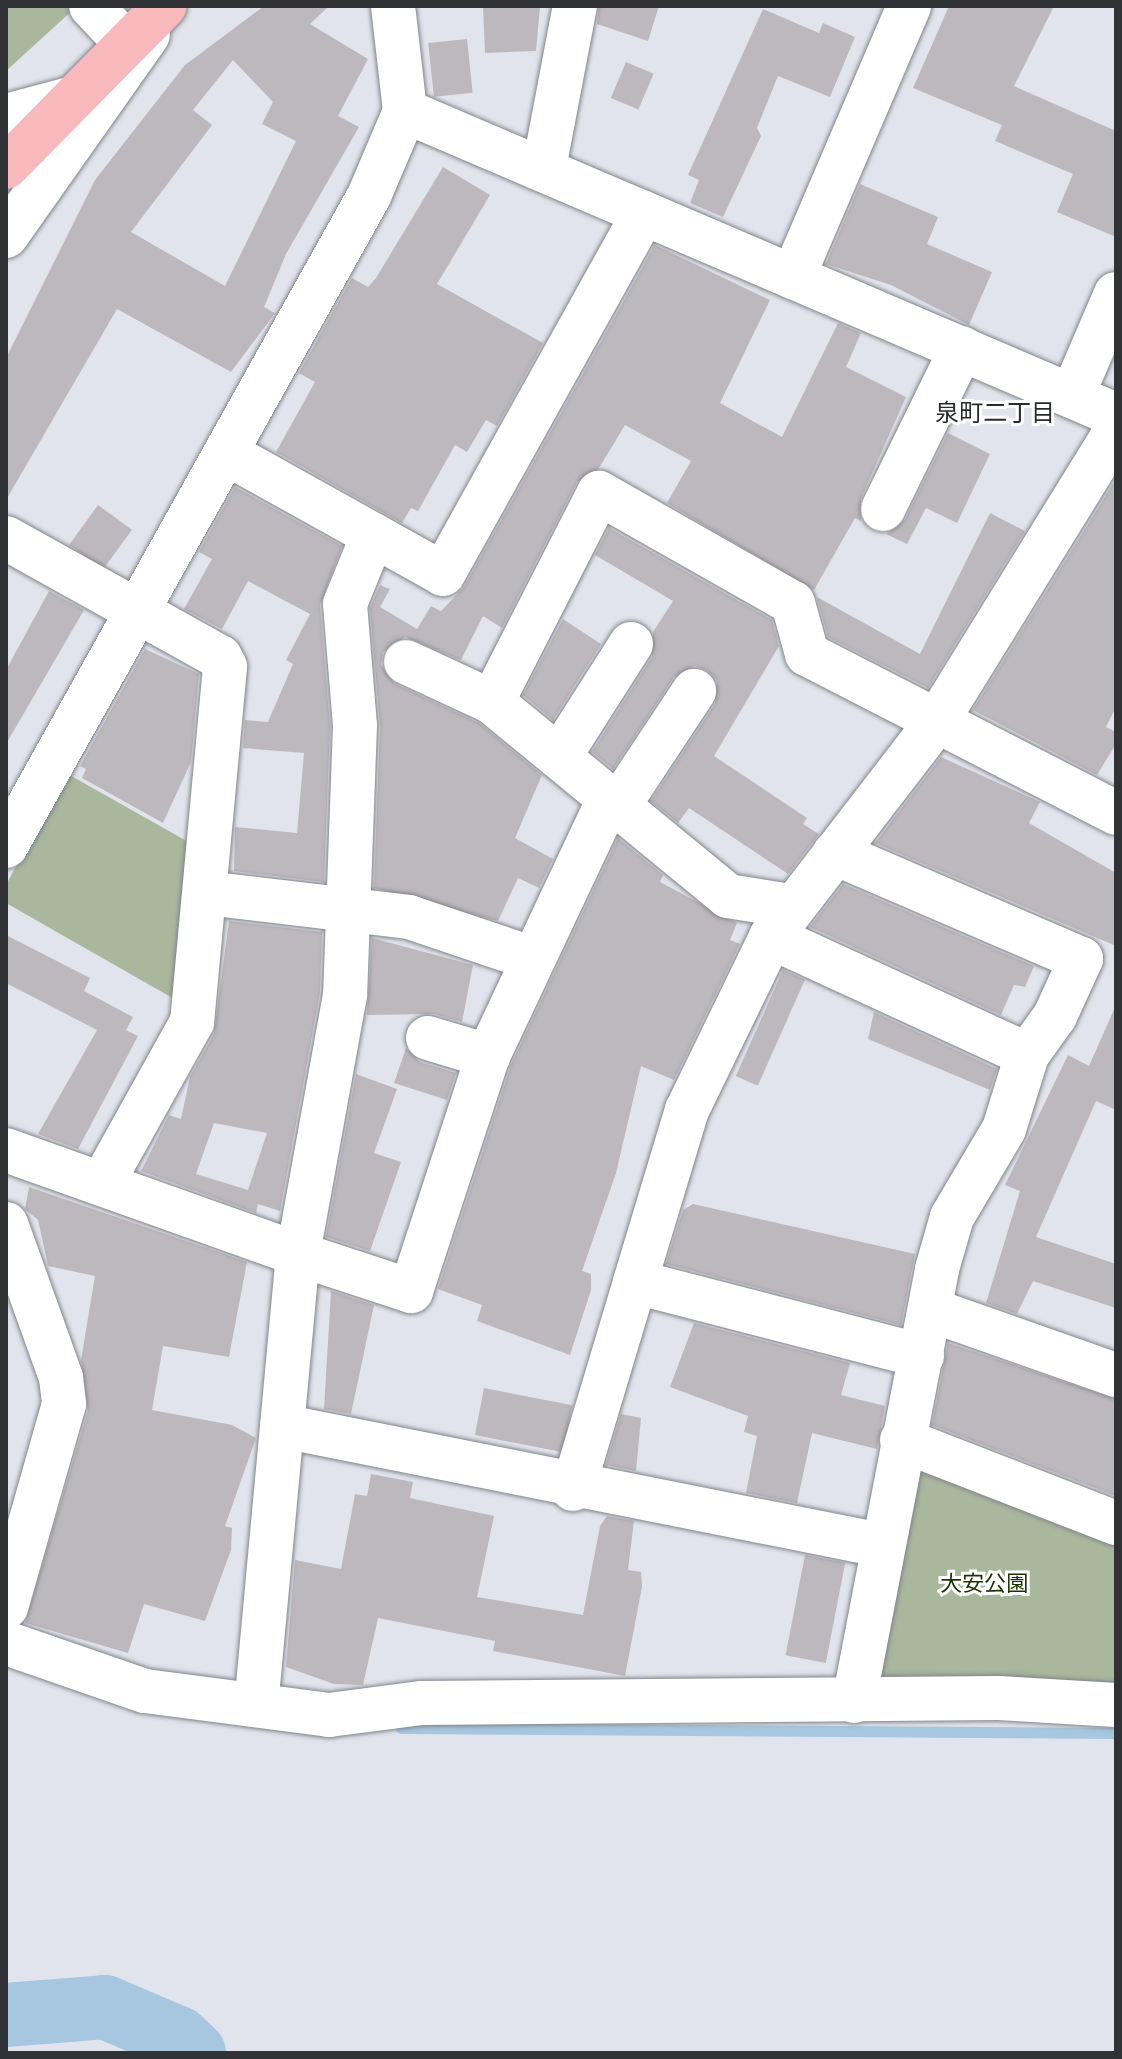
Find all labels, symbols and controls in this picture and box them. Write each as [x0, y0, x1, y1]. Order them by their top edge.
district label: 泉町二丁目 [935, 400, 1055, 428]
park label: 大安公園 [940, 1572, 1028, 1598]

